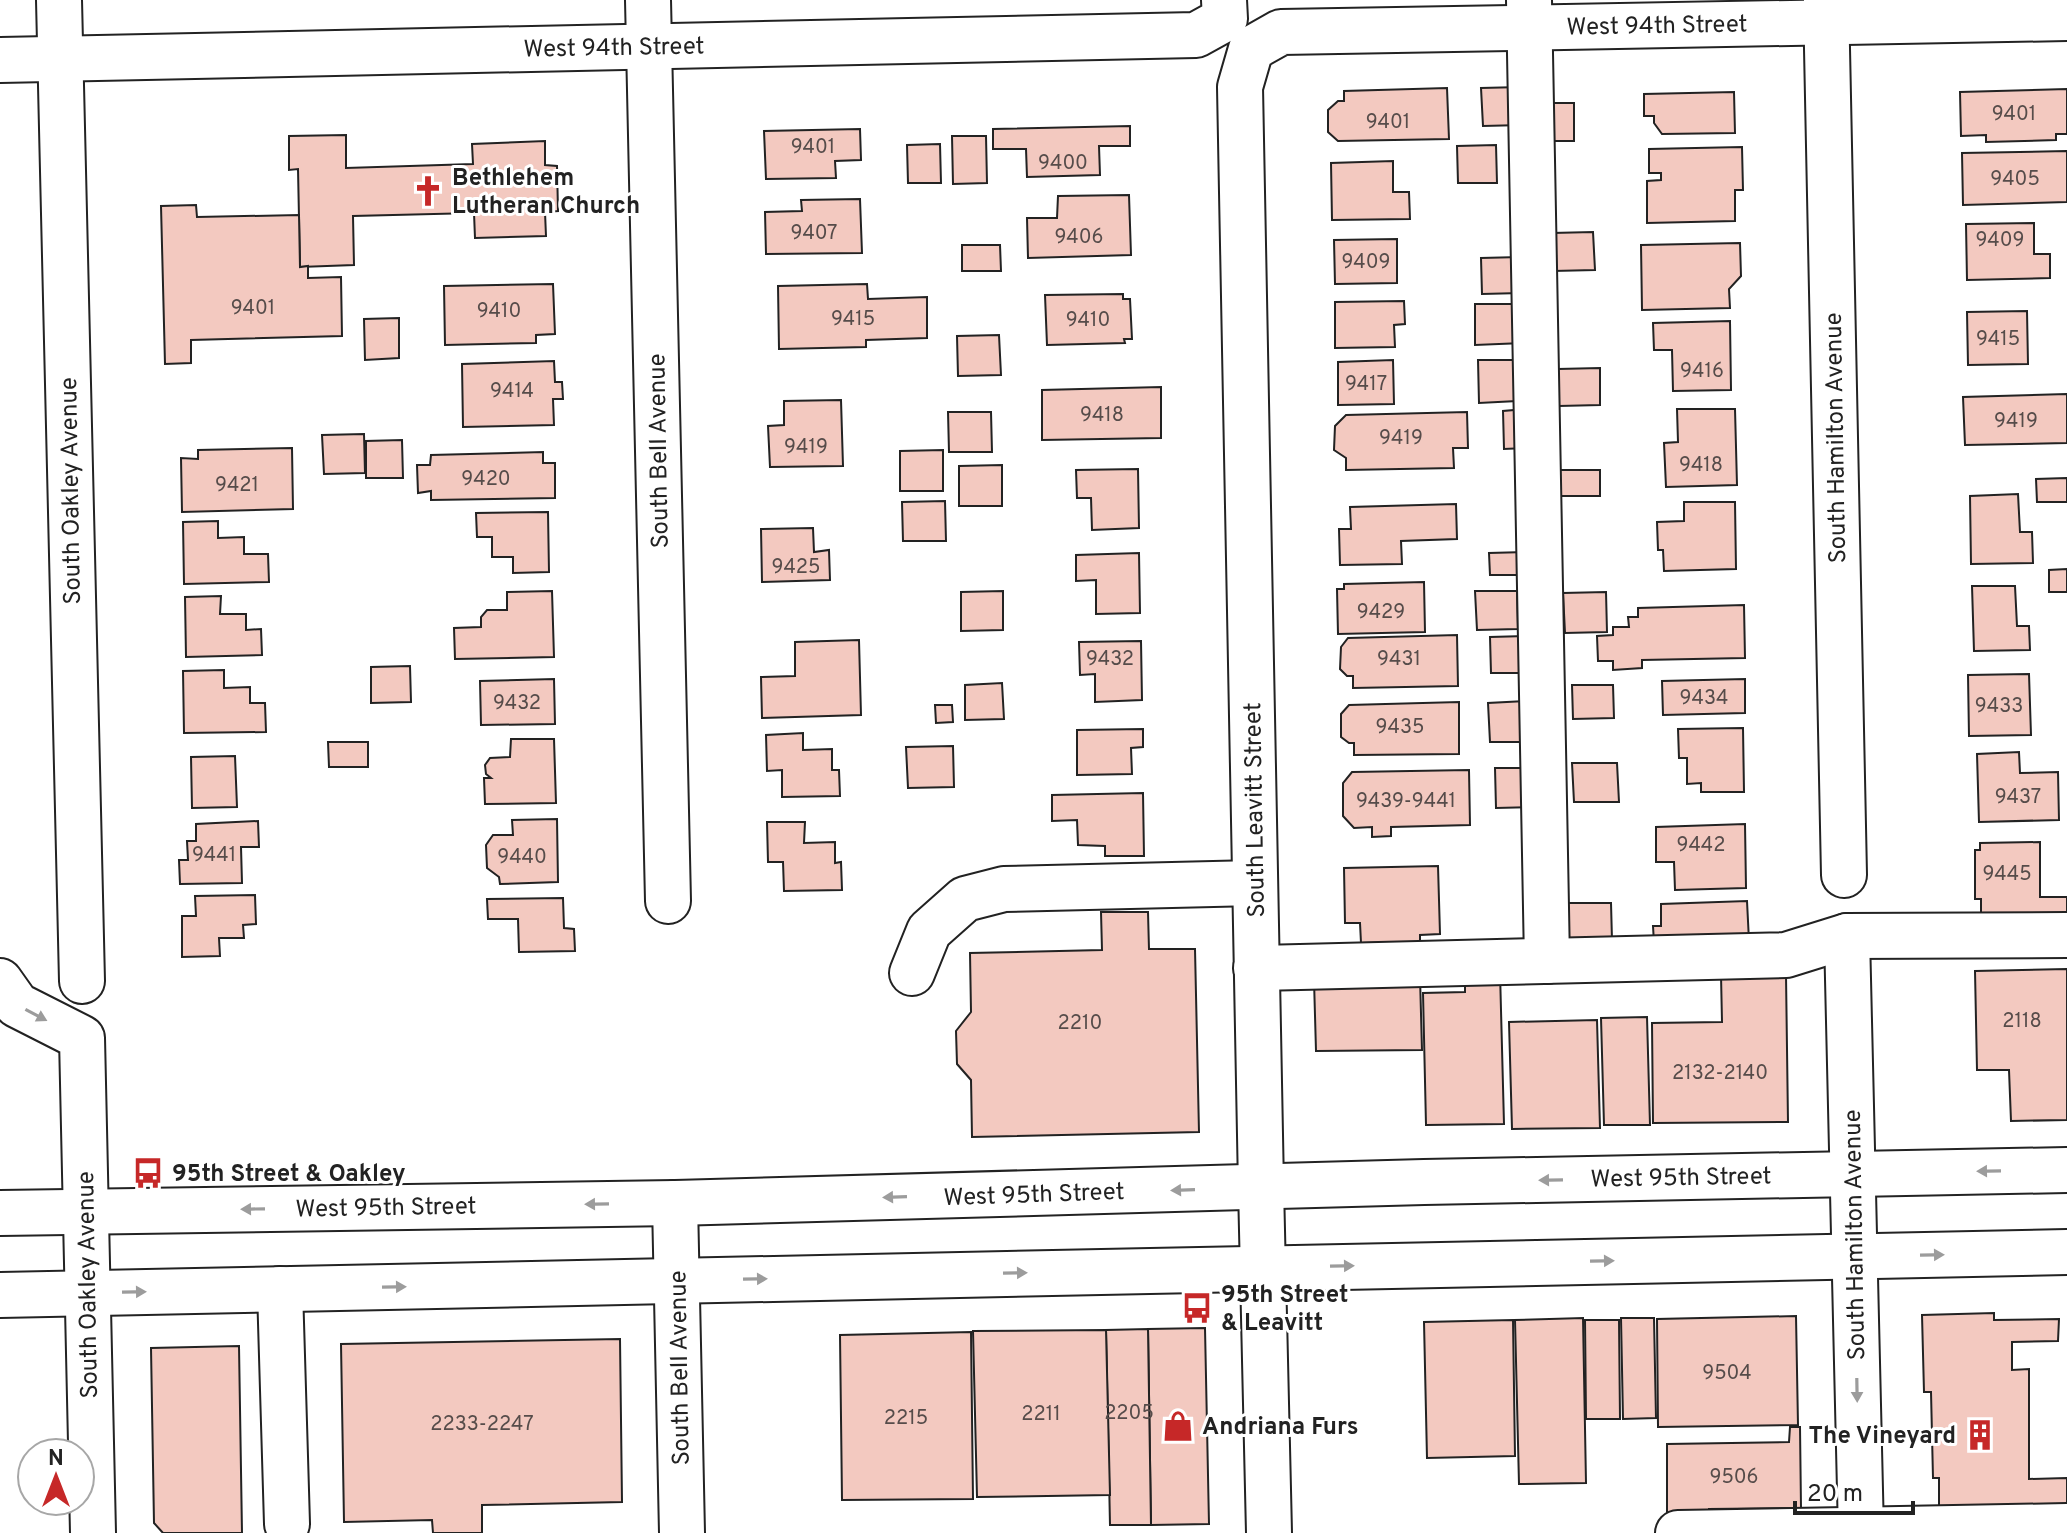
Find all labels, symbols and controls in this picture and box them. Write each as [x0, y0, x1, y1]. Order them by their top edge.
street label: West 94th Street [1566, 10, 1748, 44]
street label: West 94th Street [523, 32, 705, 66]
house number: 9401 [1992, 102, 2036, 128]
house number: 9401 [1366, 110, 1410, 136]
house number: 9401 [791, 135, 835, 161]
house number: 9400 [1038, 151, 1088, 177]
place label: Bethlehem Lutheran Church [452, 164, 640, 222]
house number: 9405 [1990, 167, 2040, 193]
church icon: Bethlehem Lutheran Church [411, 174, 445, 208]
house number: 9407 [790, 221, 838, 247]
house number: 9406 [1054, 225, 1104, 251]
house number: 9409 [1975, 228, 2025, 254]
house number: 9409 [1341, 250, 1391, 276]
house number: 9401 [231, 296, 275, 322]
house number: 9410 [477, 299, 521, 325]
house number: 9415 [831, 307, 875, 333]
house number: 9410 [1066, 308, 1110, 334]
street label: South Hamilton Avenue [1820, 312, 1854, 564]
house number: 9415 [1976, 327, 2020, 353]
street label: South Bell Avenue [643, 353, 677, 549]
house number: 9416 [1680, 359, 1724, 385]
house number: 9417 [1345, 372, 1387, 398]
street label: South Oakley Avenue [55, 377, 89, 605]
house number: 9414 [490, 379, 534, 405]
house number: 9418 [1080, 403, 1124, 429]
house number: 9419 [1994, 409, 2038, 435]
house number: 9419 [1379, 426, 1423, 452]
house number: 9419 [784, 435, 828, 461]
house number: 9418 [1679, 453, 1723, 479]
house number: 9420 [461, 467, 511, 493]
house number: 9421 [215, 473, 259, 499]
house number: 9425 [771, 555, 821, 581]
house number: 9429 [1357, 600, 1405, 626]
house number: 9432 [1086, 647, 1134, 673]
house number: 9431 [1377, 647, 1421, 673]
house number: 9434 [1680, 686, 1728, 712]
house number: 9432 [493, 691, 541, 717]
house number: 9433 [1975, 694, 2023, 720]
street label: South Leavitt Street [1239, 702, 1273, 918]
house number: 9435 [1376, 715, 1424, 741]
house number: 9437 [1995, 785, 2041, 811]
house number: 9439-9441 [1356, 789, 1456, 815]
house number: 9442 [1676, 833, 1726, 859]
house number: 9441 [192, 843, 236, 869]
house number: 9440 [497, 845, 547, 871]
house number: 9445 [1982, 862, 2032, 888]
one-way arrow [25, 1009, 48, 1022]
house number: 2118 [2002, 1009, 2042, 1035]
house number: 2210 [1058, 1011, 1102, 1037]
house number: 2132-2140 [1672, 1061, 1768, 1087]
street label: South Hamilton Avenue [1839, 1109, 1873, 1361]
bus stop icon: 95th Street & Oakley [131, 1156, 165, 1190]
place label: 95th Street & Oakley [172, 1160, 406, 1190]
street label: West 95th Street [1590, 1162, 1772, 1196]
one-way arrow [1976, 1165, 2001, 1178]
street label: South Oakley Avenue [72, 1171, 106, 1399]
one-way arrow [1538, 1173, 1563, 1186]
street label: West 95th Street [943, 1178, 1125, 1214]
one-way arrow [1170, 1183, 1195, 1196]
one-way arrow [882, 1191, 907, 1204]
street label: West 95th Street [295, 1192, 477, 1226]
one-way arrow [584, 1198, 609, 1210]
one-way arrow [240, 1203, 265, 1215]
one-way arrow [1920, 1249, 1945, 1261]
one-way arrow [1590, 1255, 1615, 1267]
one-way arrow [1330, 1260, 1355, 1273]
one-way arrow [1003, 1267, 1028, 1280]
street label: South Bell Avenue [664, 1270, 698, 1466]
one-way arrow [743, 1272, 768, 1285]
one-way arrow [382, 1280, 407, 1293]
place label: 95th Street & Leavitt [1221, 1281, 1348, 1339]
one-way arrow [122, 1286, 147, 1299]
bus stop icon: 95th Street & Leavitt [1180, 1291, 1214, 1325]
house number: 9504 [1702, 1361, 1752, 1387]
one-way arrow [1851, 1378, 1864, 1403]
house number: 2205 [1104, 1401, 1154, 1427]
house number: 2211 [1021, 1402, 1061, 1428]
house number: 2215 [884, 1406, 928, 1432]
shop icon: Andriana Furs [1161, 1409, 1195, 1443]
house number: 2233-2247 [430, 1412, 534, 1438]
place label: Andriana Furs [1202, 1413, 1359, 1443]
building icon: The Vineyard [1963, 1418, 1997, 1452]
place label: The Vineyard [1809, 1422, 1956, 1452]
north arrow [16, 1437, 96, 1517]
text: N [48, 1446, 64, 1473]
house number: 9506 [1709, 1465, 1759, 1491]
scale bar [1795, 1465, 1913, 1515]
text: 20 m [1807, 1480, 1863, 1510]

